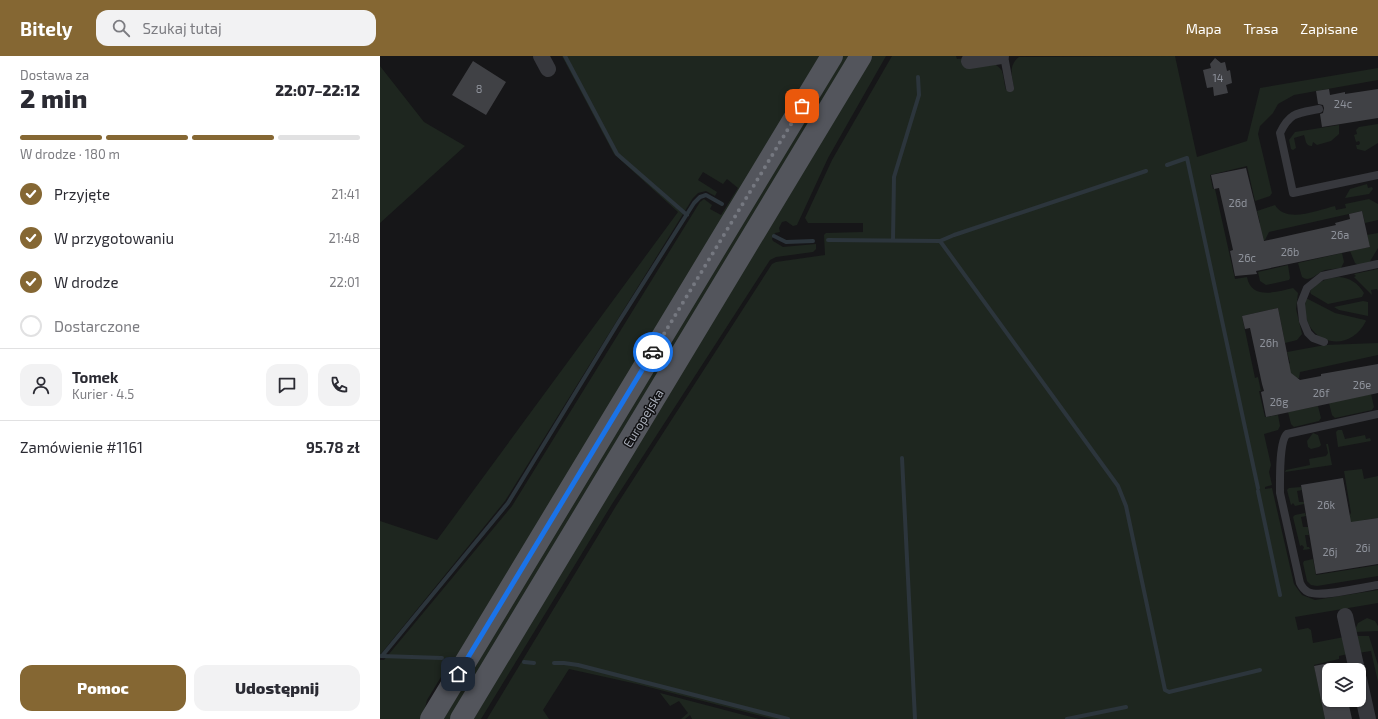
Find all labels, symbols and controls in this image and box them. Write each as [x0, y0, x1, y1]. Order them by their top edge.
search box [96, 10, 376, 46]
text: Bitely [20, 17, 72, 40]
icon: search [110, 17, 132, 39]
text: Szukaj tutaj [142, 19, 222, 37]
text: Mapa [1186, 20, 1221, 37]
text: Trasa [1243, 20, 1278, 37]
text: Zapisane [1300, 20, 1358, 37]
text: Dostawa za [20, 67, 89, 83]
house number: 14 [1212, 71, 1224, 84]
text: 22:07–22:12 [275, 81, 360, 99]
text: 2 min [20, 82, 87, 113]
house number: 8 [476, 82, 482, 95]
pin [785, 89, 819, 123]
icon: bag [791, 95, 813, 117]
house number: 24c [1334, 97, 1352, 110]
text: W drodze · 180 m [20, 146, 120, 162]
icon: check [20, 183, 42, 205]
text: Przyjęte [54, 185, 110, 203]
text: 21:41 [331, 186, 360, 202]
house number: 26d [1229, 196, 1247, 209]
icon: check [20, 227, 42, 249]
house number: 26a [1331, 228, 1349, 241]
text: W przygotowaniu [54, 229, 174, 247]
text: 21:48 [329, 230, 360, 246]
house number: 26b [1281, 245, 1299, 258]
house number: 26c [1238, 251, 1256, 264]
icon: check [20, 271, 42, 293]
text: W drodze [54, 273, 119, 291]
text: 22:01 [329, 274, 360, 290]
text: Dostarczone [54, 317, 140, 335]
courier [633, 332, 673, 372]
house number: 26h [1260, 336, 1278, 349]
icon: car [642, 341, 664, 363]
button: person [20, 364, 62, 406]
button: chat [266, 364, 308, 406]
button: phone [318, 364, 360, 406]
text: Tomek [72, 368, 118, 386]
house number: 26e [1353, 378, 1371, 391]
text: Kurier · 4.5 [72, 386, 134, 402]
street label: Europejska [619, 386, 667, 450]
house number: 26f [1313, 386, 1330, 399]
house number: 26g [1270, 395, 1288, 408]
text: Zamówienie #1161 [20, 438, 143, 456]
text: 95.78 zł [306, 438, 360, 456]
house number: 26k [1317, 498, 1335, 511]
house number: 26i [1355, 541, 1371, 554]
house number: 26j [1322, 545, 1338, 559]
pin [441, 657, 475, 691]
icon: home [447, 663, 469, 685]
map controls [1322, 663, 1366, 707]
button: layers [1322, 663, 1366, 707]
button: Pomoc [20, 665, 186, 711]
button: Udostępnij [194, 665, 360, 711]

